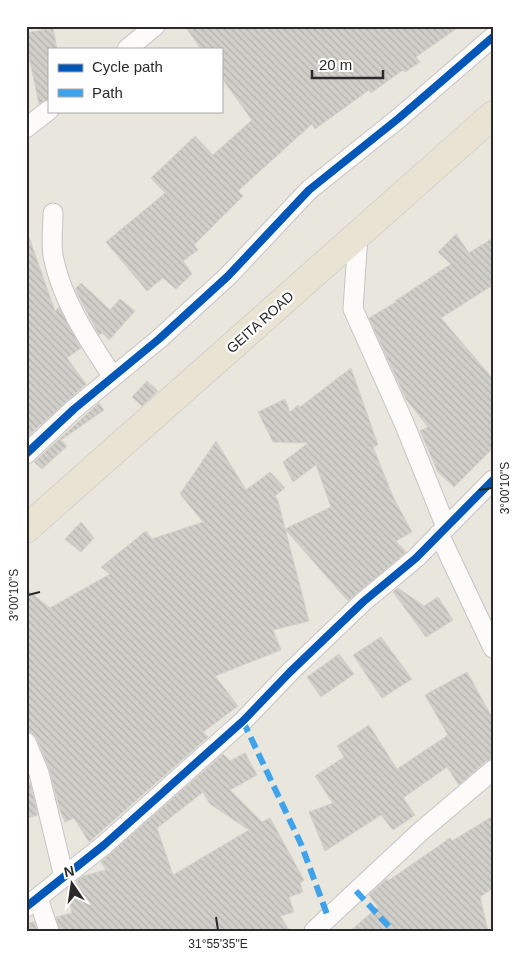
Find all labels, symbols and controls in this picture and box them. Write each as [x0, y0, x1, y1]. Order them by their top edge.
legend [48, 48, 222, 112]
scale bar [312, 48, 383, 80]
text: 20 m [319, 56, 352, 73]
text: Cycle path [92, 58, 163, 75]
text: Path [92, 84, 123, 101]
street label: GEITA ROAD [223, 288, 297, 356]
text: 3°00'10"S [498, 462, 512, 514]
text: 3°00'10"S [7, 569, 21, 621]
north arrow [48, 860, 98, 910]
text: N [62, 862, 76, 880]
text: 31°55'35"E [188, 937, 248, 951]

